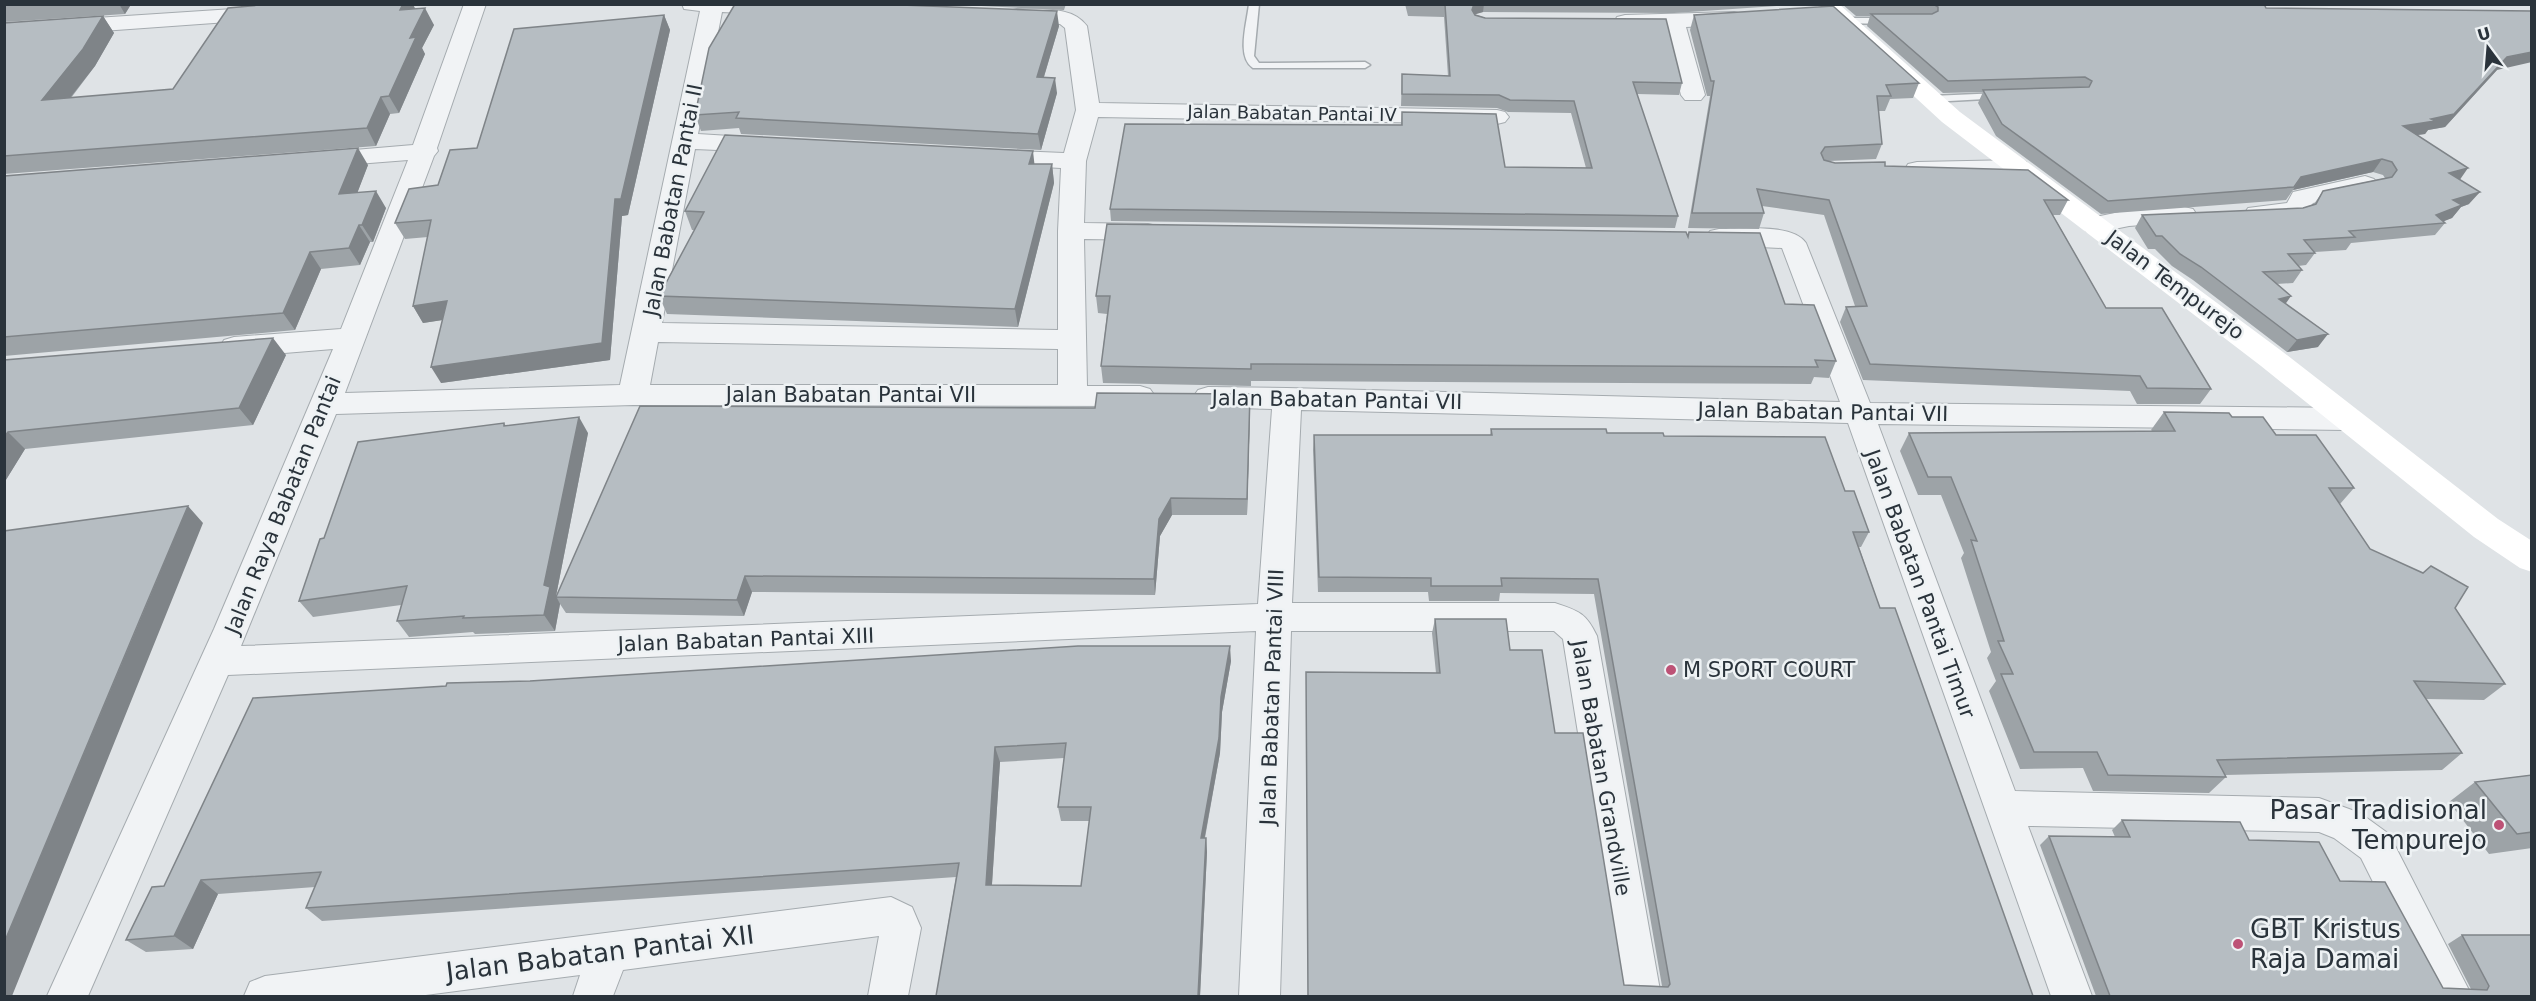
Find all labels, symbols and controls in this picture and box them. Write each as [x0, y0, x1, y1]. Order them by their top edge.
north arrow [2458, 18, 2518, 78]
text: U [2475, 23, 2493, 45]
street label: Jalan Babatan Pantai II [638, 82, 707, 320]
street label: Jalan Babatan Pantai IV [1186, 101, 1398, 125]
street label: Jalan Tempurejo [2100, 224, 2249, 345]
street label: Jalan Raya Babatan Pantai [219, 372, 346, 639]
street label: Jalan Babatan Pantai VII [724, 383, 976, 407]
street label: Jalan Babatan Pantai VII [1210, 386, 1462, 414]
street label: Jalan Babatan Pantai VII [1696, 398, 1948, 426]
street label: Jalan Babatan Pantai Timur [1859, 444, 1980, 722]
street label: Jalan Babatan Pantai VIII [1255, 568, 1288, 828]
street label: Jalan Babatan Pantai XIII [615, 624, 875, 657]
street label: Jalan Babatan Grandville [1566, 636, 1635, 898]
place label: M SPORT COURT [1683, 658, 1856, 682]
marker: M SPORT COURT [1664, 663, 1678, 677]
place label: Pasar Tradisional Tempurejo [2269, 795, 2487, 855]
marker: Pasar Tradisional Tempurejo [2492, 818, 2506, 832]
place label: GBT Kristus Raja Damai [2250, 914, 2401, 974]
street label: Jalan Babatan Pantai XII [442, 919, 756, 987]
marker: GBT Kristus Raja Damai [2231, 937, 2245, 951]

